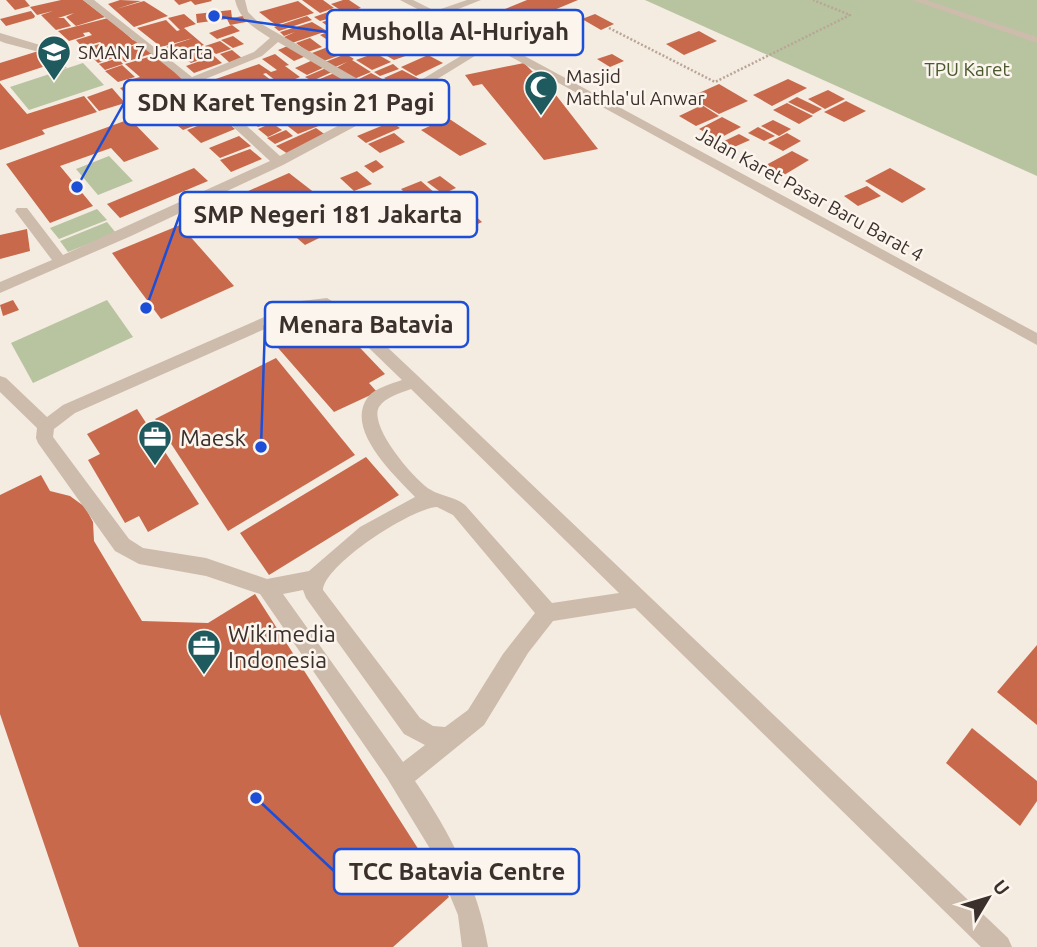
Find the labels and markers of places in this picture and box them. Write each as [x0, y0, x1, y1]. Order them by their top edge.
callout: Musholla Al-Huriyah [327, 10, 583, 55]
school or university icon: SMAN 7 Jakarta [35, 33, 73, 82]
place label: SMAN 7 Jakarta [78, 41, 213, 63]
place label: Masjid Mathla'ul Anwar [566, 65, 705, 109]
mosque icon: Masjid Mathla'ul Anwar [522, 68, 560, 117]
callout: SDN Karet Tengsin 21 Pagi [124, 80, 449, 125]
callout: SMP Negeri 181 Jakarta [180, 192, 477, 237]
callout: Menara Batavia [265, 302, 468, 347]
office icon: Maesk [136, 418, 174, 467]
place label: Maesk [180, 425, 246, 450]
place label: Wikimedia Indonesia [228, 621, 336, 672]
office icon: Wikimedia Indonesia [185, 627, 223, 676]
callout: TCC Batavia Centre [334, 849, 579, 894]

